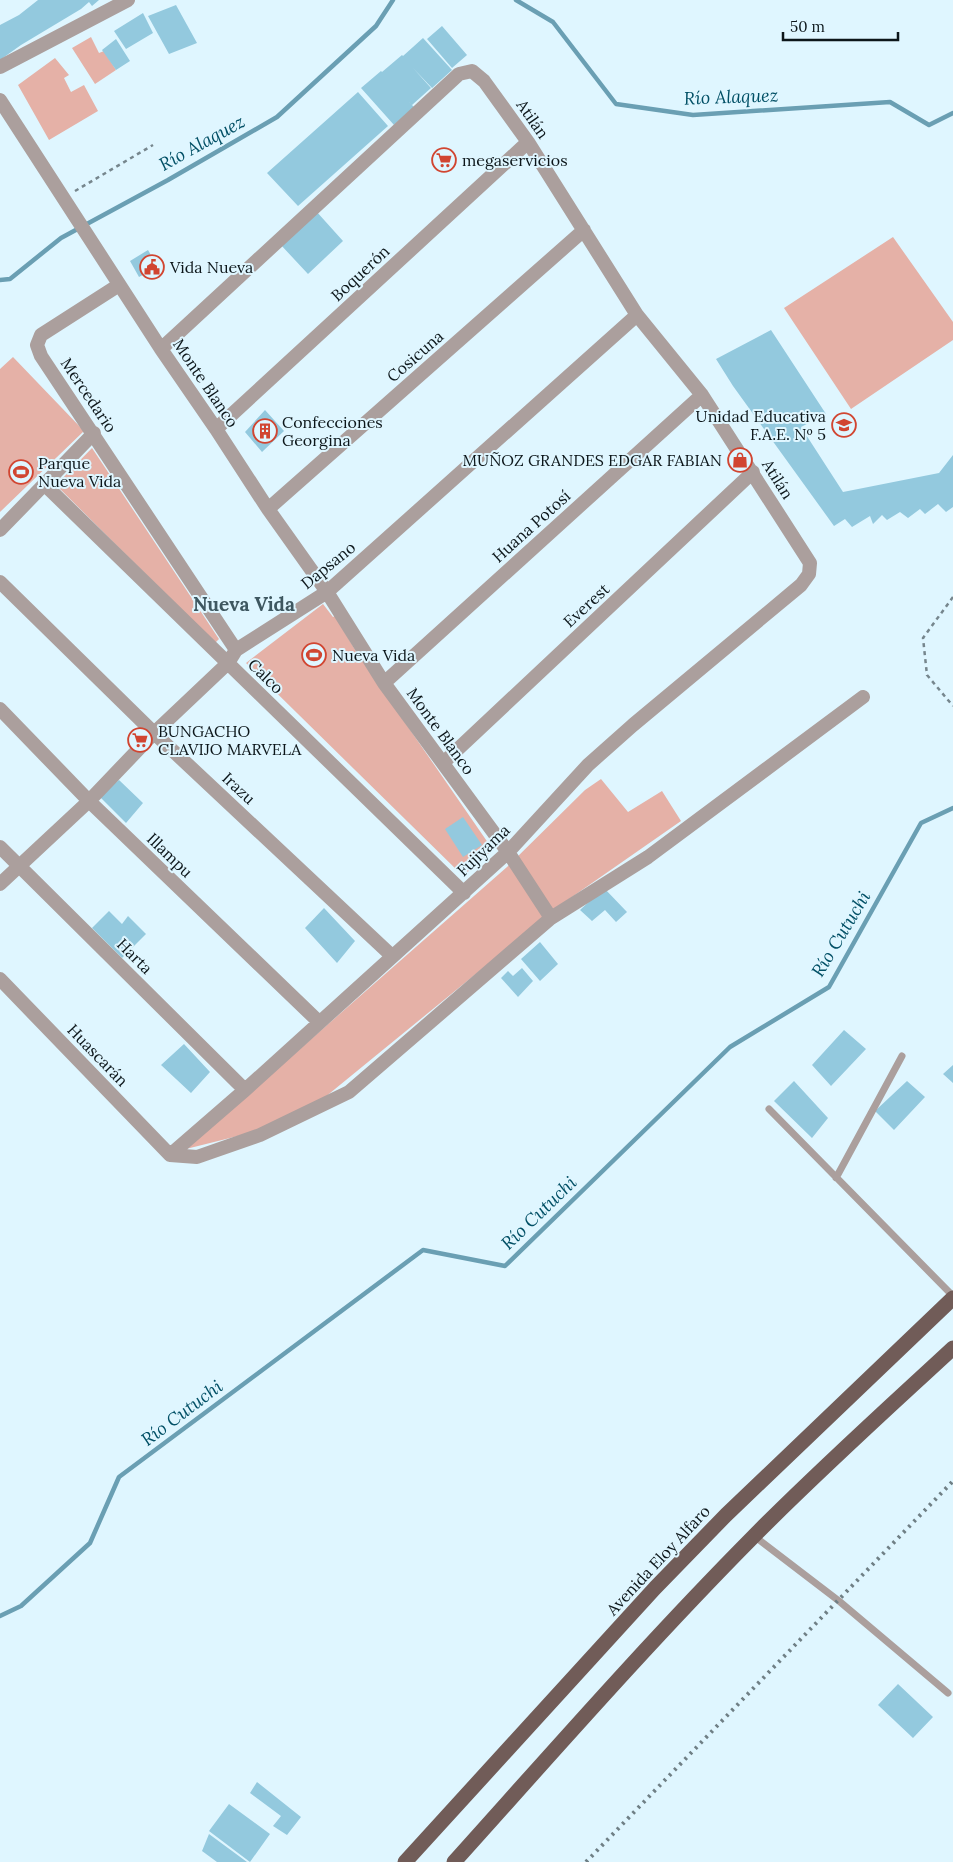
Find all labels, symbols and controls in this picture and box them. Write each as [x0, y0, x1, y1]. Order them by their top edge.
scale bar [783, 10, 898, 42]
text: 50 m [790, 17, 825, 36]
water label: Río Alaquez [683, 83, 779, 110]
street label: Atilán [512, 95, 554, 143]
water label: Río Alaquez [155, 110, 249, 176]
supermarket icon: megaservicios [431, 147, 457, 173]
place label: megaservicios [462, 150, 568, 170]
street label: Boquerón [327, 241, 394, 305]
public building icon: Vida Nueva [139, 254, 165, 280]
place label: Vida Nueva [169, 257, 253, 277]
street label: Cosicuna [383, 326, 447, 386]
street label: Monte Blanco [169, 335, 243, 431]
street label: Mercedario [57, 354, 121, 436]
place label: Unidad Educativa F.A.E. Nº 5 [696, 406, 826, 444]
place label: Confecciones Georgina [282, 412, 383, 450]
school or university icon: Unidad Educativa F.A.E. Nº 5 [831, 412, 857, 438]
building icon: Confecciones Georgina [252, 418, 278, 444]
shop icon: MUÑOZ GRANDES EDGAR FABIAN [727, 447, 753, 473]
place label: MUÑOZ GRANDES EDGAR FABIAN [462, 450, 722, 470]
place label: Parque Nueva Vida [38, 453, 121, 491]
street label: Atilán [758, 455, 798, 503]
sports icon: Parque Nueva Vida [8, 459, 34, 485]
street label: Huana Potosí [488, 486, 574, 566]
street label: Dapsano [297, 537, 359, 593]
street label: Everest [559, 578, 614, 631]
district label: Nueva Vida [193, 592, 295, 616]
sports icon: Nueva Vida [301, 642, 327, 668]
place label: Nueva Vida [332, 645, 415, 665]
street label: Calco [244, 654, 288, 698]
street label: Monte Blanco [403, 684, 479, 778]
place label: BUNGACHO CLAVIJO MARVELA [158, 721, 302, 759]
supermarket icon: BUNGACHO CLAVIJO MARVELA [127, 727, 153, 753]
street label: Irazu [218, 768, 260, 809]
street label: Fujiyama [452, 820, 514, 880]
street label: Illampu [143, 828, 197, 882]
water label: Río Cutuchi [806, 887, 875, 981]
street label: Harta [113, 934, 157, 978]
street label: Huascarán [63, 1020, 133, 1091]
water label: Río Cutuchi [496, 1171, 581, 1254]
water label: Río Cutuchi [136, 1374, 227, 1451]
street label: Avenida Eloy Alfaro [601, 1501, 714, 1620]

